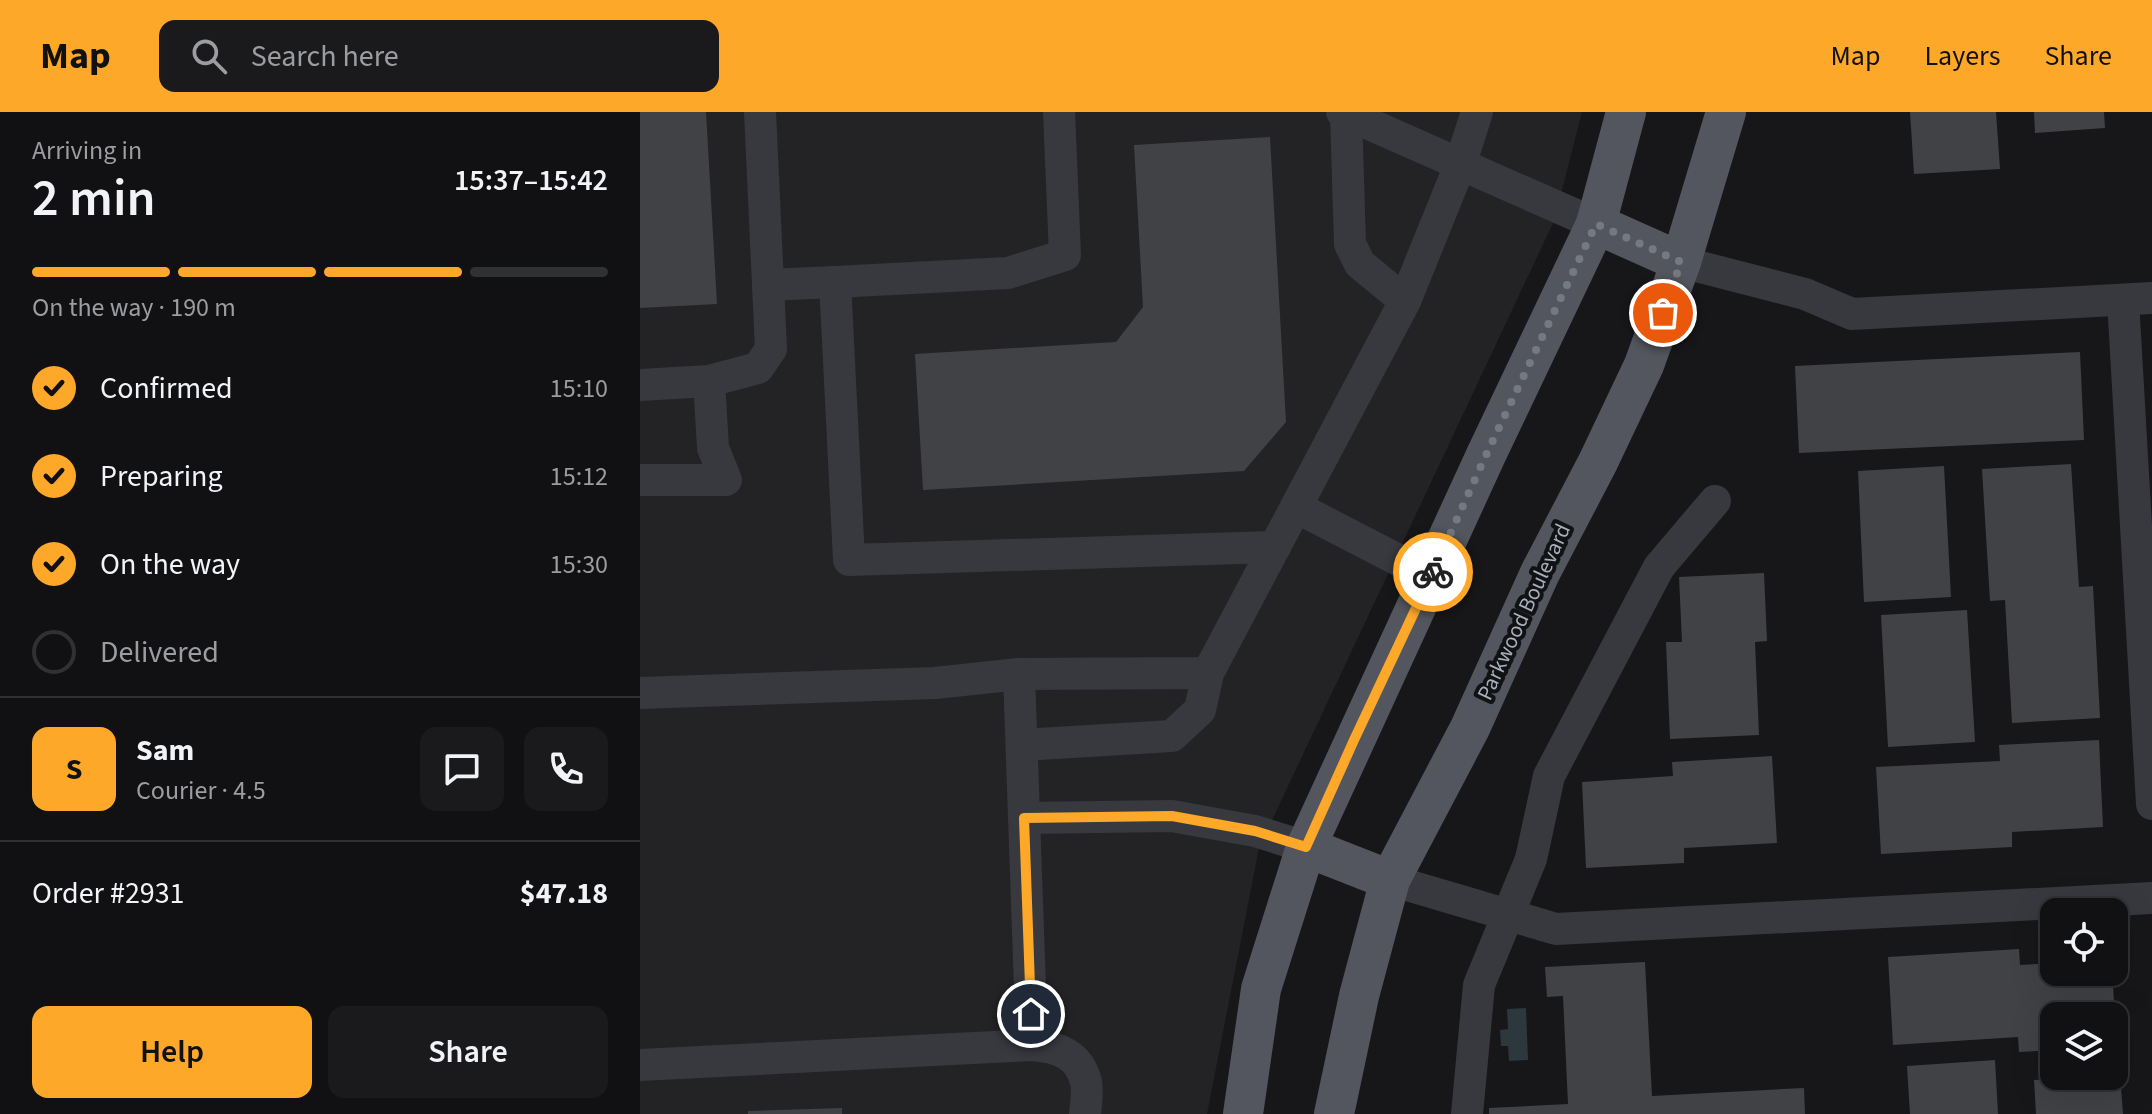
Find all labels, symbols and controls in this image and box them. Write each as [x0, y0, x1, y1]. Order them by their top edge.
search box [159, 20, 719, 92]
text: Map [40, 29, 111, 83]
icon: search [187, 34, 231, 78]
text: Search here [251, 35, 399, 78]
text: Map [1830, 36, 1880, 76]
text: Layers [1924, 36, 2000, 76]
text: Share [2044, 36, 2112, 76]
text: Arriving in [32, 132, 142, 169]
text: 15:37–15:42 [454, 159, 608, 202]
text: 2 min [32, 162, 156, 236]
pin [1629, 279, 1697, 347]
text: On the way · 190 m [32, 289, 236, 326]
icon: bag [1641, 291, 1685, 335]
icon: check [32, 366, 76, 410]
text: Confirmed [100, 367, 233, 410]
text: 15:10 [550, 370, 608, 407]
icon: check [32, 454, 76, 498]
text: Preparing [100, 455, 223, 498]
text: 15:12 [550, 458, 608, 495]
street label: Parkwood Boulevard [1469, 519, 1579, 705]
courier [1393, 532, 1473, 612]
icon: check [32, 542, 76, 586]
text: On the way [100, 543, 240, 586]
text: 15:30 [550, 546, 608, 583]
icon: bike [1411, 550, 1455, 594]
text: Delivered [100, 631, 219, 674]
button: chat [420, 727, 504, 811]
button: phone [524, 727, 608, 811]
text: Sam [136, 729, 194, 772]
text: S [66, 748, 82, 791]
text: Courier · 4.5 [136, 772, 266, 809]
text: Order #2931 [32, 872, 185, 915]
text: $47.18 [520, 872, 608, 915]
map controls [2040, 898, 2128, 1090]
button: locate [2040, 898, 2128, 986]
pin [997, 980, 1065, 1048]
icon: home [1009, 992, 1053, 1036]
button: layers [2040, 1002, 2128, 1090]
button: Help [32, 1006, 312, 1098]
button: Share [328, 1006, 608, 1098]

